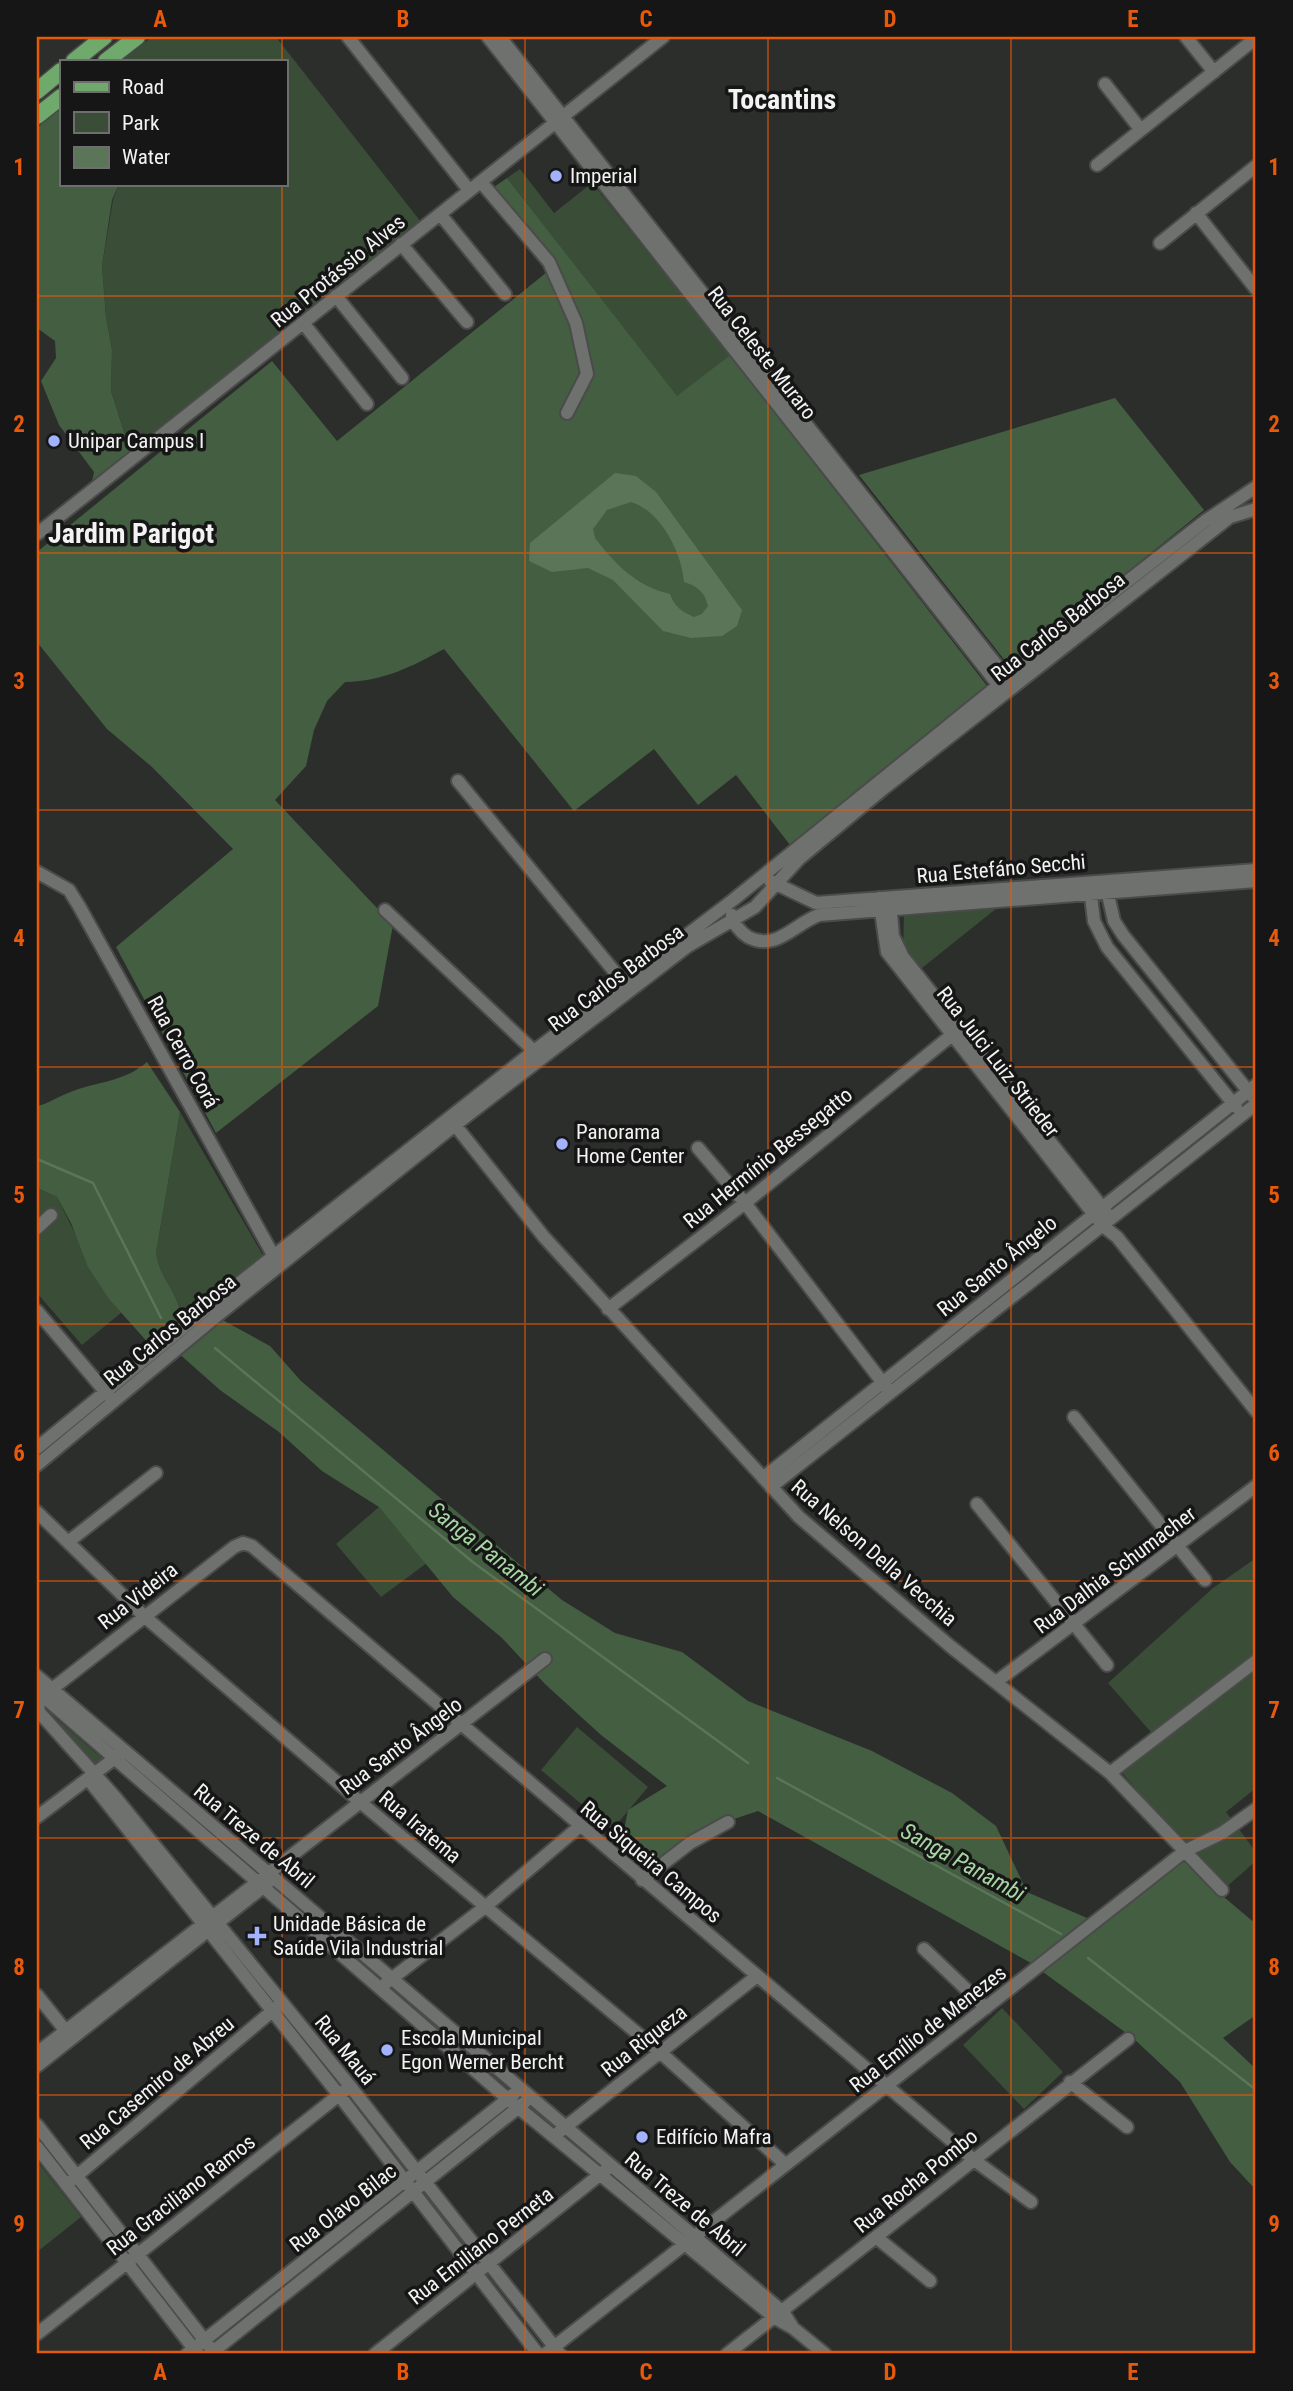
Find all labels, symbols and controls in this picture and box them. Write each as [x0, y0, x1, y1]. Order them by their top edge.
text: A [153, 6, 167, 33]
text: B [397, 6, 409, 33]
text: C [639, 6, 653, 33]
text: D [884, 6, 897, 33]
text: E [1127, 6, 1139, 33]
legend [60, 60, 287, 186]
text: Road [122, 75, 164, 99]
district label: Tocantins [728, 83, 836, 116]
text: Park [122, 111, 160, 135]
text: Water [122, 145, 170, 169]
text: 1 [13, 154, 25, 181]
text: 1 [1268, 154, 1280, 181]
place label: Imperial [570, 164, 637, 188]
marker: Imperial [548, 168, 564, 184]
street label: Rua Protássio Alves [266, 210, 410, 332]
street label: Rua Celeste Muraro [703, 282, 821, 424]
text: 2 [13, 411, 25, 438]
text: 2 [1268, 411, 1280, 438]
place label: Unipar Campus I [68, 429, 204, 453]
marker: Unipar Campus I [46, 433, 62, 449]
district label: Jardim Parigot [48, 517, 214, 550]
street label: Rua Carlos Barbosa [986, 567, 1130, 687]
text: 3 [13, 668, 25, 695]
text: 3 [1268, 668, 1280, 695]
street label: Rua Estefáno Secchi [915, 850, 1087, 888]
street label: Rua Carlos Barbosa [544, 919, 688, 1037]
text: 4 [13, 925, 25, 952]
text: 4 [1268, 925, 1280, 952]
street label: Rua Julci Luiz Strieder [932, 982, 1064, 1142]
street label: Rua Cerro Corá [142, 992, 224, 1112]
street label: Rua Hermínio Bessegatto [679, 1083, 857, 1233]
place label: Panorama Home Center [576, 1120, 684, 1168]
marker: Panorama Home Center [554, 1136, 570, 1152]
text: 5 [13, 1182, 25, 1209]
text: 5 [1268, 1182, 1280, 1209]
street label: Rua Santo Ângelo [933, 1211, 1061, 1321]
street label: Rua Carlos Barbosa [99, 1269, 241, 1391]
text: 6 [13, 1440, 25, 1467]
text: 6 [1268, 1440, 1280, 1467]
street label: Rua Nelson Della Vecchia [787, 1475, 961, 1631]
water label: Sanga Panambi [423, 1496, 549, 1603]
street label: Rua Dalhia Schumacher [1030, 1502, 1200, 1638]
street label: Rua Videira [94, 1558, 182, 1634]
street label: Rua Santo Ângelo [335, 1692, 467, 1800]
text: 7 [13, 1697, 25, 1724]
text: 7 [1268, 1697, 1280, 1724]
street label: Rua Treze de Abril [189, 1779, 319, 1893]
street label: Rua Iratema [374, 1786, 466, 1868]
street label: Rua Siqueira Campos [576, 1796, 726, 1928]
water label: Sanga Panambi [896, 1817, 1030, 1908]
place label: Unidade Básica de Saúde Vila Industrial [273, 1912, 443, 1960]
marker: Unidade Básica de Saúde Vila Industrial [247, 1926, 267, 1946]
text: 8 [13, 1954, 25, 1981]
text: 8 [1268, 1954, 1280, 1981]
street label: Rua Emílio de Menezes [845, 1961, 1011, 2097]
street label: Rua Riqueza [596, 2000, 692, 2082]
street label: Rua Mauá [310, 2010, 380, 2090]
street label: Rua Casemiro de Abreu [75, 2012, 239, 2154]
place label: Escola Municipal Egon Werner Bercht [401, 2026, 564, 2074]
marker: Escola Municipal Egon Werner Bercht [379, 2042, 395, 2058]
street label: Rua Rocha Pombo [850, 2124, 982, 2238]
place label: Edifício Mafra [656, 2125, 772, 2149]
marker: Edifício Mafra [634, 2129, 650, 2145]
street label: Rua Graciliano Ramos [102, 2130, 260, 2260]
street label: Rua Treze de Abril [620, 2147, 750, 2261]
street label: Rua Olavo Bilac [285, 2159, 401, 2257]
street label: Rua Emiliano Perneta [404, 2182, 558, 2310]
text: 9 [13, 2211, 25, 2238]
text: 9 [1268, 2211, 1280, 2238]
text: A [153, 2359, 167, 2386]
text: B [397, 2359, 409, 2386]
text: C [639, 2359, 653, 2386]
text: D [884, 2359, 897, 2386]
text: E [1127, 2359, 1139, 2386]

